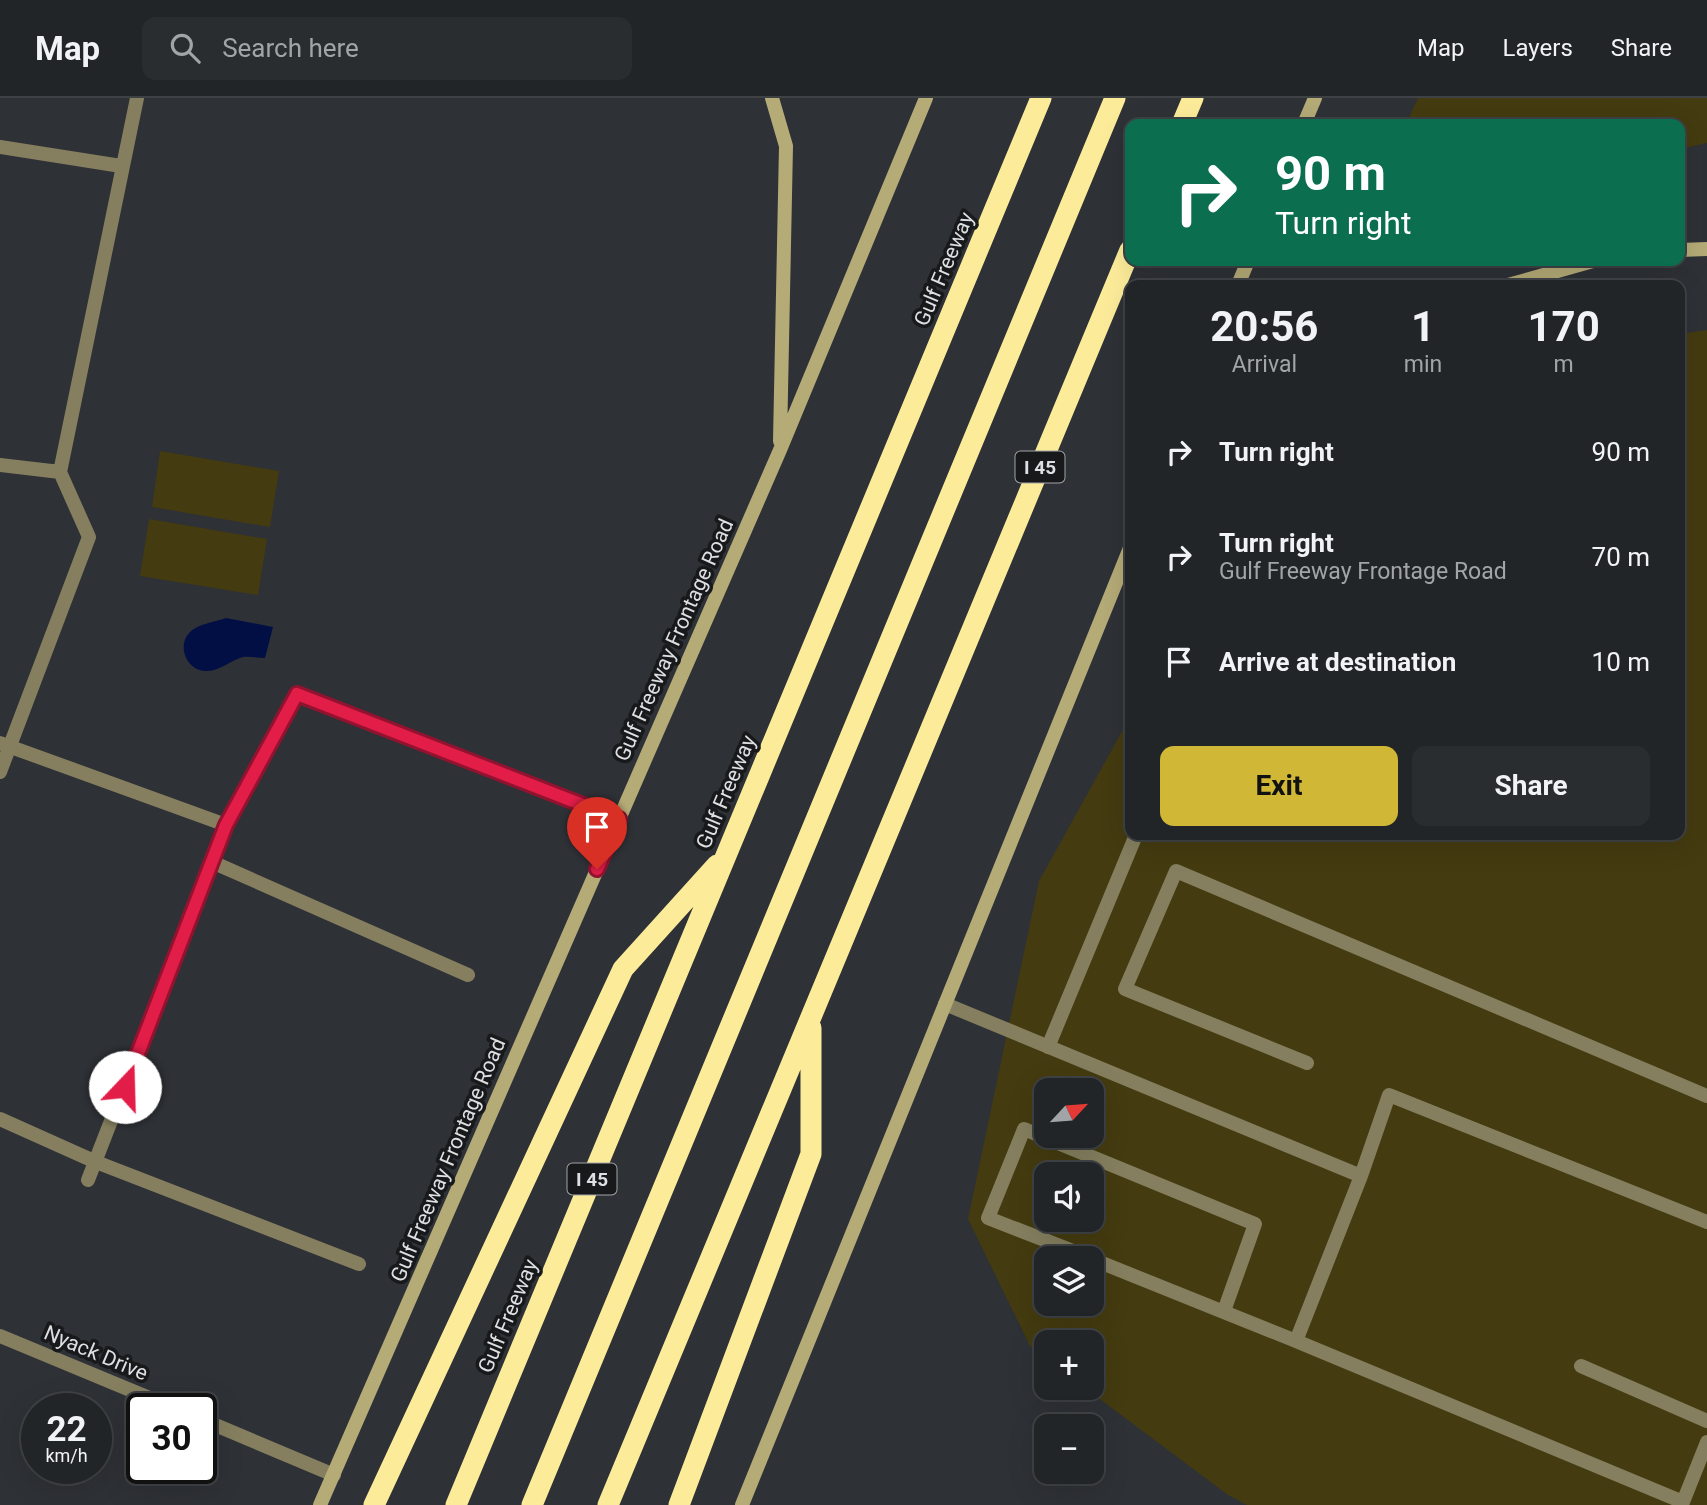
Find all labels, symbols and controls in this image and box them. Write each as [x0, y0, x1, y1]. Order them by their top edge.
search box [142, 17, 632, 80]
text: Map [35, 29, 100, 68]
icon: search [166, 29, 204, 67]
text: Search here [222, 33, 359, 63]
text: Map [1417, 34, 1465, 62]
text: Layers [1503, 34, 1573, 62]
text: Share [1611, 34, 1672, 62]
text: 90 m [1275, 145, 1386, 202]
icon: right [1160, 147, 1251, 238]
text: Turn right [1275, 204, 1411, 242]
street label: Gulf Freeway [909, 209, 979, 329]
text: 20:56 [1210, 302, 1318, 351]
text: 1 [1411, 302, 1435, 351]
text: 170 [1527, 302, 1600, 351]
text: Arrival [1232, 351, 1297, 378]
text: min [1404, 351, 1442, 378]
text: m [1554, 351, 1574, 378]
icon: right [1160, 433, 1198, 471]
text: Turn right [1219, 437, 1334, 467]
text: 90 m [1592, 437, 1650, 467]
road number: I 45 [1016, 452, 1064, 482]
street label: Gulf Freeway Frontage Road [610, 515, 738, 765]
text: Turn right [1219, 528, 1334, 558]
icon: right [1160, 538, 1198, 576]
text: 70 m [1592, 542, 1650, 572]
text: Gulf Freeway Frontage Road [1219, 558, 1507, 585]
icon: arrive [1160, 643, 1198, 681]
text: Arrive at destination [1219, 647, 1456, 677]
text: 10 m [1592, 647, 1650, 677]
street label: Gulf Freeway [691, 732, 761, 852]
button: Exit [1160, 746, 1398, 826]
button: Share [1412, 746, 1650, 826]
pin [567, 797, 627, 869]
icon: arrive [578, 808, 616, 846]
street label: Gulf Freeway Frontage Road [386, 1034, 510, 1286]
position arrow [88, 1050, 162, 1124]
north arrow [1034, 1078, 1104, 1148]
map controls [1034, 1078, 1104, 1484]
button: sound [1034, 1162, 1104, 1232]
road number: I 45 [568, 1163, 616, 1194]
button: layers [1034, 1246, 1104, 1316]
street label: Gulf Freeway [473, 1256, 543, 1376]
street label: Nyack Drive [41, 1320, 151, 1386]
button: + [1034, 1330, 1104, 1400]
speed limit sign: 30 [126, 1393, 217, 1484]
text: 22 [46, 1409, 87, 1450]
button: − [1034, 1414, 1104, 1484]
text: km/h [45, 1445, 88, 1466]

